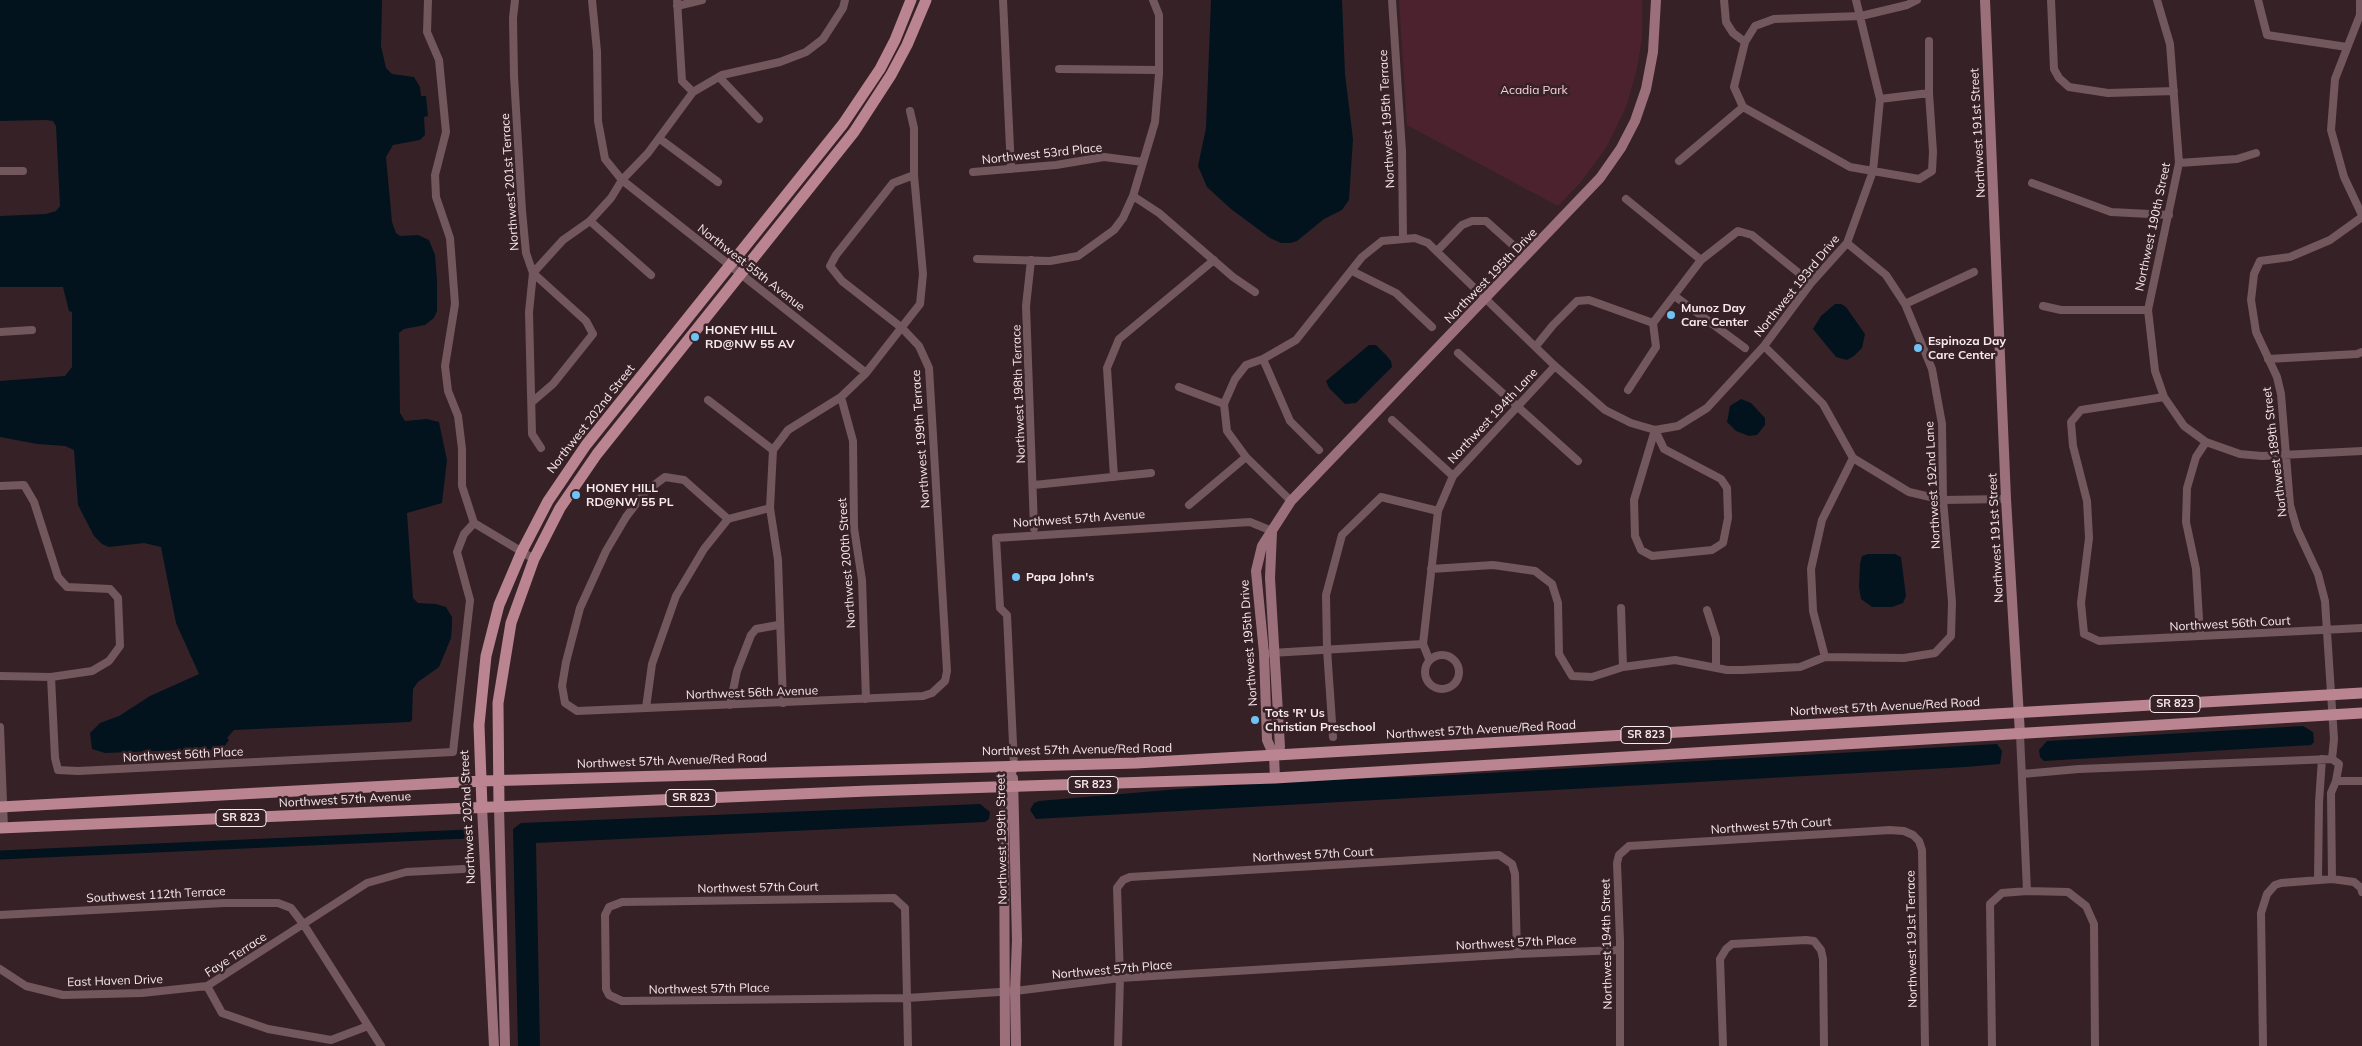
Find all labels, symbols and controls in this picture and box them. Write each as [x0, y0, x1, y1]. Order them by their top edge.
street label: Northwest 195th Terrace [1376, 49, 1398, 189]
street label: Northwest 191st Street [1967, 68, 1989, 198]
park label: Acadia Park [1500, 83, 1568, 97]
street label: Northwest 201st Terrace [498, 113, 522, 251]
street label: Northwest 53rd Place [981, 141, 1103, 167]
street label: Northwest 190th Street [2132, 161, 2174, 293]
street label: Northwest 55th Avenue [694, 222, 808, 314]
street label: Northwest 195th Drive [1442, 225, 1540, 327]
street label: Northwest 193rd Drive [1751, 232, 1843, 340]
place label: Munoz Day Care Center [1681, 301, 1748, 329]
marker: Munoz Day Care Center [1665, 309, 1677, 321]
place label: HONEY HILL RD@NW 55 AV [705, 323, 795, 351]
street label: Northwest 198th Terrace [1009, 324, 1029, 464]
marker: HONEY HILL RD@NW 55 AV [689, 331, 701, 343]
place label: Espinoza Day Care Center [1928, 334, 2006, 362]
marker: Espinoza Day Care Center [1912, 342, 1924, 354]
street label: Northwest 202nd Street [544, 362, 638, 476]
street label: Northwest 194th Lane [1445, 365, 1541, 467]
street label: Northwest 199th Terrace [909, 369, 933, 509]
street label: Northwest 189th Street [2260, 386, 2290, 518]
street label: Northwest 192nd Lane [1922, 421, 1944, 549]
street label: Northwest 191st Street [1985, 473, 2007, 603]
place label: HONEY HILL RD@NW 55 PL [586, 481, 673, 509]
marker: HONEY HILL RD@NW 55 PL [570, 489, 582, 501]
street label: Northwest 200th Street [835, 497, 859, 629]
street label: Northwest 57th Avenue [1013, 507, 1145, 531]
place label: Papa John's [1026, 570, 1094, 584]
marker: Papa John's [1010, 571, 1022, 583]
street label: Northwest 195th Drive [1237, 579, 1261, 707]
street label: Northwest 56th Court [2169, 614, 2291, 634]
street label: Northwest 56th Avenue [686, 683, 818, 703]
street label: Northwest 57th Avenue/Red Road [1790, 695, 1980, 719]
road number: SR 823 [2150, 696, 2200, 712]
place label: Tots 'R' Us Christian Preschool [1265, 706, 1376, 734]
marker: Tots 'R' Us Christian Preschool [1249, 714, 1261, 726]
street label: Northwest 57th Avenue/Red Road [1386, 718, 1576, 742]
road number: SR 823 [1621, 726, 1671, 744]
street label: Northwest 57th Avenue/Red Road [982, 741, 1172, 759]
street label: Northwest 56th Place [122, 745, 244, 765]
street label: Northwest 202nd Street [457, 750, 479, 884]
street label: Northwest 57th Avenue/Red Road [577, 750, 767, 772]
street label: Northwest 199th Street [994, 773, 1010, 905]
road number: SR 823 [1068, 776, 1118, 794]
street label: Northwest 57th Avenue [279, 789, 411, 811]
road number: SR 823 [666, 790, 716, 806]
road number: SR 823 [216, 810, 266, 826]
street label: Northwest 57th Court [1710, 815, 1832, 837]
street label: Northwest 57th Court [1252, 845, 1374, 865]
street label: Northwest 191st Terrace [1904, 870, 1920, 1008]
street label: Northwest 194th Street [1599, 878, 1615, 1010]
street label: Northwest 57th Court [697, 880, 819, 896]
street label: Southwest 112th Terrace [86, 884, 226, 906]
street label: Faye Terrace [202, 930, 270, 980]
street label: Northwest 57th Place [1455, 933, 1577, 953]
street label: Northwest 57th Place [1051, 958, 1173, 982]
street label: East Haven Drive [67, 972, 163, 990]
street label: Northwest 57th Place [649, 981, 769, 997]

